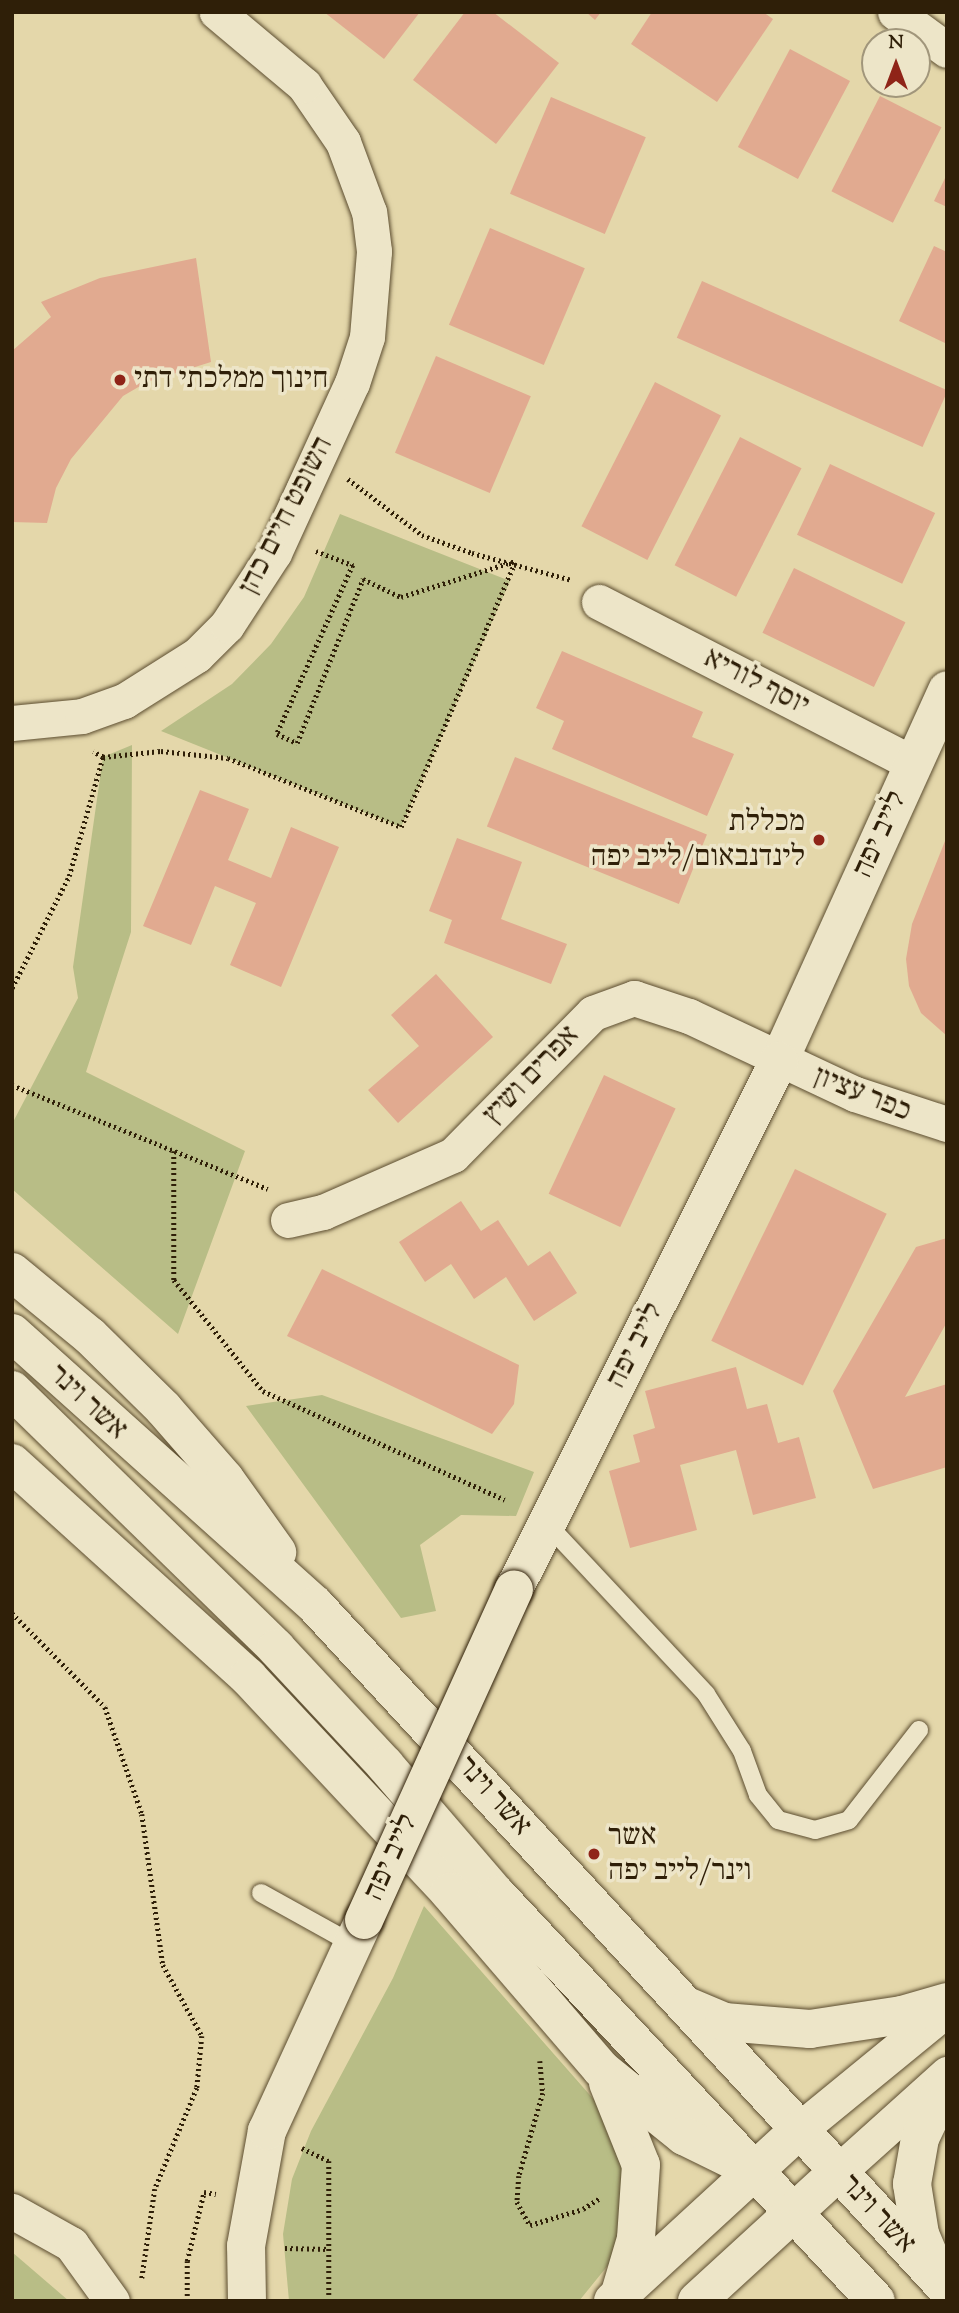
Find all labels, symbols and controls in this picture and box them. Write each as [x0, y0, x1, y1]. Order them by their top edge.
north arrow [861, 28, 931, 98]
text: N [888, 30, 904, 57]
place label: חינוך ממלכתי דתי [134, 362, 328, 398]
marker: חינוך ממלכתי דתי [112, 372, 128, 388]
street label: השופט חיים כהן [232, 431, 342, 601]
street label: יוסף לוריא [697, 641, 815, 725]
street label: לייב יפה [846, 786, 916, 884]
place label: מכללת לינדנבאום/לייב יפה [591, 805, 805, 876]
marker: מכללת לינדנבאום/לייב יפה [811, 832, 827, 848]
street label: אפרים ושיץ [476, 1019, 588, 1133]
street label: כפר עציון [808, 1059, 916, 1131]
street label: לייב יפה [599, 1297, 673, 1395]
street label: אשר וינר [40, 1357, 134, 1449]
street label: אשר וינר [448, 1750, 538, 1844]
street label: לייב יפה [357, 1809, 427, 1907]
place label: אשר וינר/לייב יפה [608, 1819, 752, 1890]
marker: אשר וינר/לייב יפה [586, 1846, 602, 1862]
street label: אשר וינר [831, 2168, 923, 2262]

